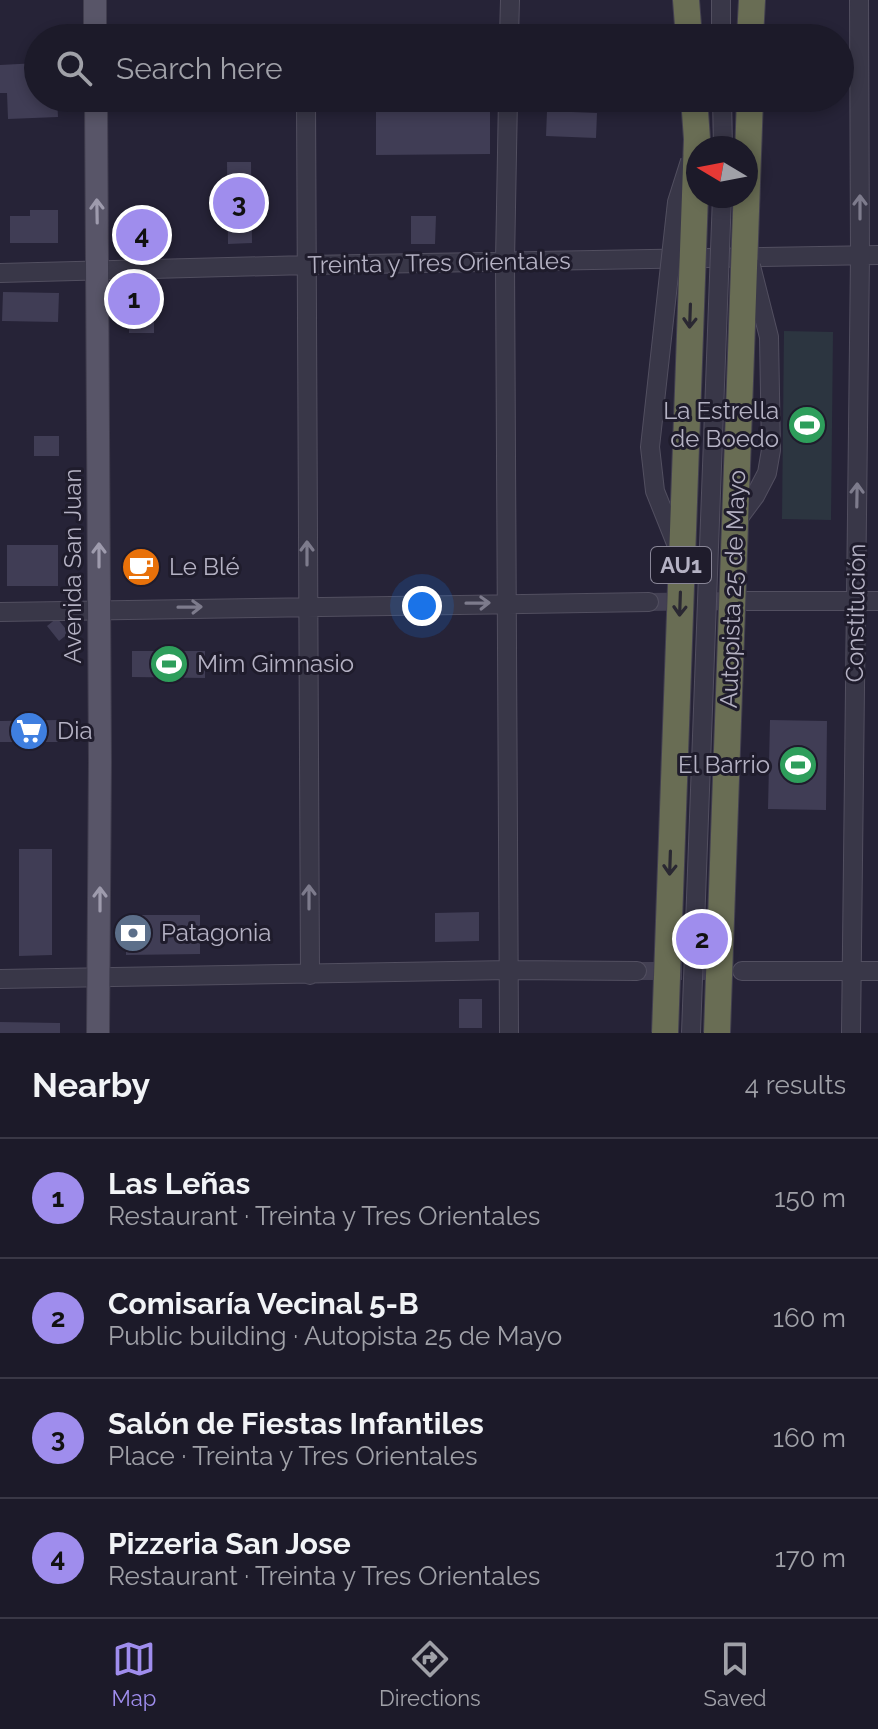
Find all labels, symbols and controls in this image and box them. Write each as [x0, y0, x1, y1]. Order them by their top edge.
search box [24, 24, 854, 112]
icon: search [52, 46, 96, 90]
text: Search here [116, 51, 283, 86]
north arrow [686, 136, 758, 208]
pin: 3 [213, 173, 265, 233]
one-way arrow [852, 194, 868, 221]
one-way arrow [89, 198, 105, 225]
pin: 4 [116, 205, 168, 265]
street label: Treinta y Tres Orientales [307, 246, 571, 279]
pin: 1 [108, 269, 160, 329]
one-way arrow [683, 302, 698, 329]
place label: La Estrella de Boedo [663, 396, 779, 453]
sports icon: La Estrella de Boedo [786, 404, 828, 446]
street label: Avenida San Juan [58, 468, 87, 664]
street label: Autopista 25 de Mayo [714, 469, 751, 709]
one-way arrow [850, 482, 865, 509]
one-way arrow [299, 540, 315, 567]
one-way arrow [91, 542, 107, 569]
street label: Constitución [840, 543, 871, 683]
cafe icon: Le Blé [120, 546, 162, 588]
road number: AU1 [651, 547, 711, 583]
place label: Le Blé [169, 552, 240, 581]
your location [402, 586, 442, 626]
one-way arrow [672, 590, 687, 617]
one-way arrow [464, 595, 491, 611]
one-way arrow [176, 600, 203, 615]
sports icon: Mim Gimnasio [148, 643, 190, 685]
place label: Mim Gimnasio [197, 649, 354, 678]
supermarket icon: Dia [8, 710, 50, 752]
place label: Dia [57, 716, 92, 745]
sports icon: El Barrio [777, 744, 819, 786]
place label: El Barrio [678, 750, 770, 779]
one-way arrow [663, 849, 678, 876]
one-way arrow [301, 884, 317, 911]
one-way arrow [92, 886, 108, 913]
pin: 2 [676, 909, 728, 969]
bank icon: Patagonia [112, 912, 154, 954]
place label: Patagonia [161, 918, 271, 947]
text: Nearby [32, 1065, 150, 1105]
text: 4 results [745, 1070, 846, 1100]
text: Las Leñas [108, 1166, 250, 1201]
text: 1 [52, 1183, 64, 1213]
text: 150 m [774, 1183, 846, 1213]
text: Restaurant · Treinta y Tres Orientales [108, 1201, 540, 1231]
text: Comisaría Vecinal 5-B [108, 1286, 419, 1321]
text: 2 [51, 1303, 65, 1333]
text: 160 m [773, 1303, 846, 1333]
text: Public building · Autopista 25 de Mayo [108, 1321, 562, 1351]
text: Salón de Fiestas Infantiles [108, 1406, 484, 1441]
text: 3 [51, 1423, 65, 1453]
text: 160 m [773, 1423, 846, 1453]
text: Place · Treinta y Tres Orientales [108, 1441, 477, 1471]
text: Pizzeria San Jose [108, 1526, 351, 1561]
text: 4 [51, 1543, 65, 1573]
text: 170 m [775, 1543, 846, 1573]
text: Restaurant · Treinta y Tres Orientales [108, 1561, 540, 1591]
tab: Map [111, 1637, 156, 1711]
tab: Directions [379, 1637, 481, 1711]
tab: Saved [704, 1637, 767, 1711]

